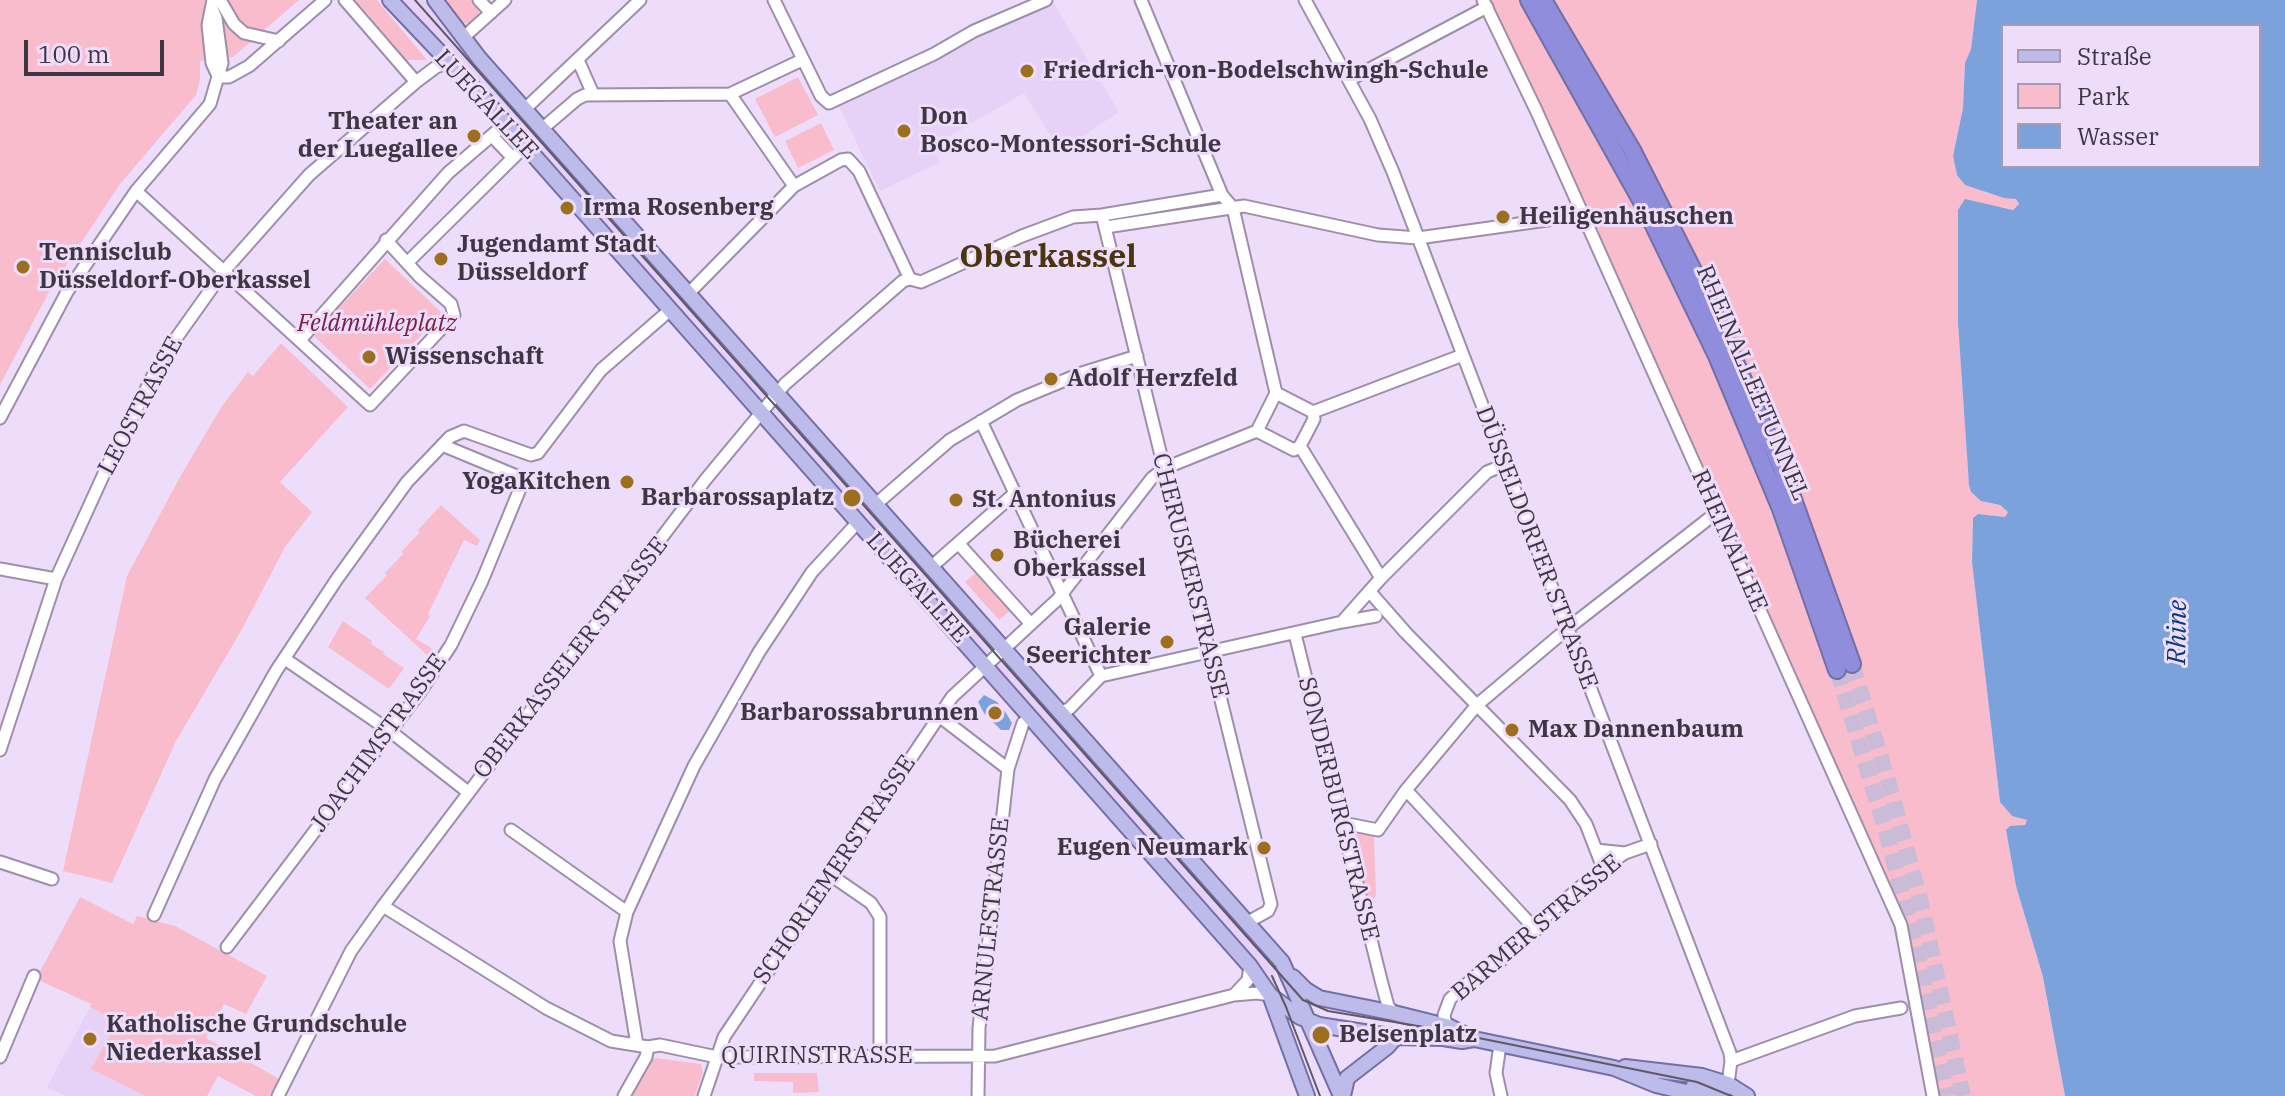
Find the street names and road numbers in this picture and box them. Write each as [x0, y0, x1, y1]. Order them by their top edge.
street label: LUEGALLEE [428, 44, 544, 166]
street label: RHEINALLEETUNNEL [1689, 261, 1815, 505]
street label: LEOSTRASSE [92, 332, 190, 480]
street label: DÜSSELDORFER STRASSE [1469, 402, 1603, 694]
street label: CHERUSKERSTRASSE [1146, 450, 1234, 702]
street label: RHEINALLEE [1685, 465, 1773, 617]
street label: LUEGALLEE [860, 527, 974, 649]
street label: OBERKASSELER STRASSE [468, 531, 674, 785]
street label: JOACHIMSTRASSE [305, 648, 453, 838]
street label: SONDERBURGSTRASSE [1291, 674, 1385, 944]
street label: SCHORLEMERSTRASSE [748, 750, 922, 990]
street label: ARNULFSTRASSE [966, 816, 1016, 1022]
street label: BARMER STRASSE [1447, 849, 1627, 1007]
street label: QUIRINSTRASSE [721, 1042, 913, 1070]

